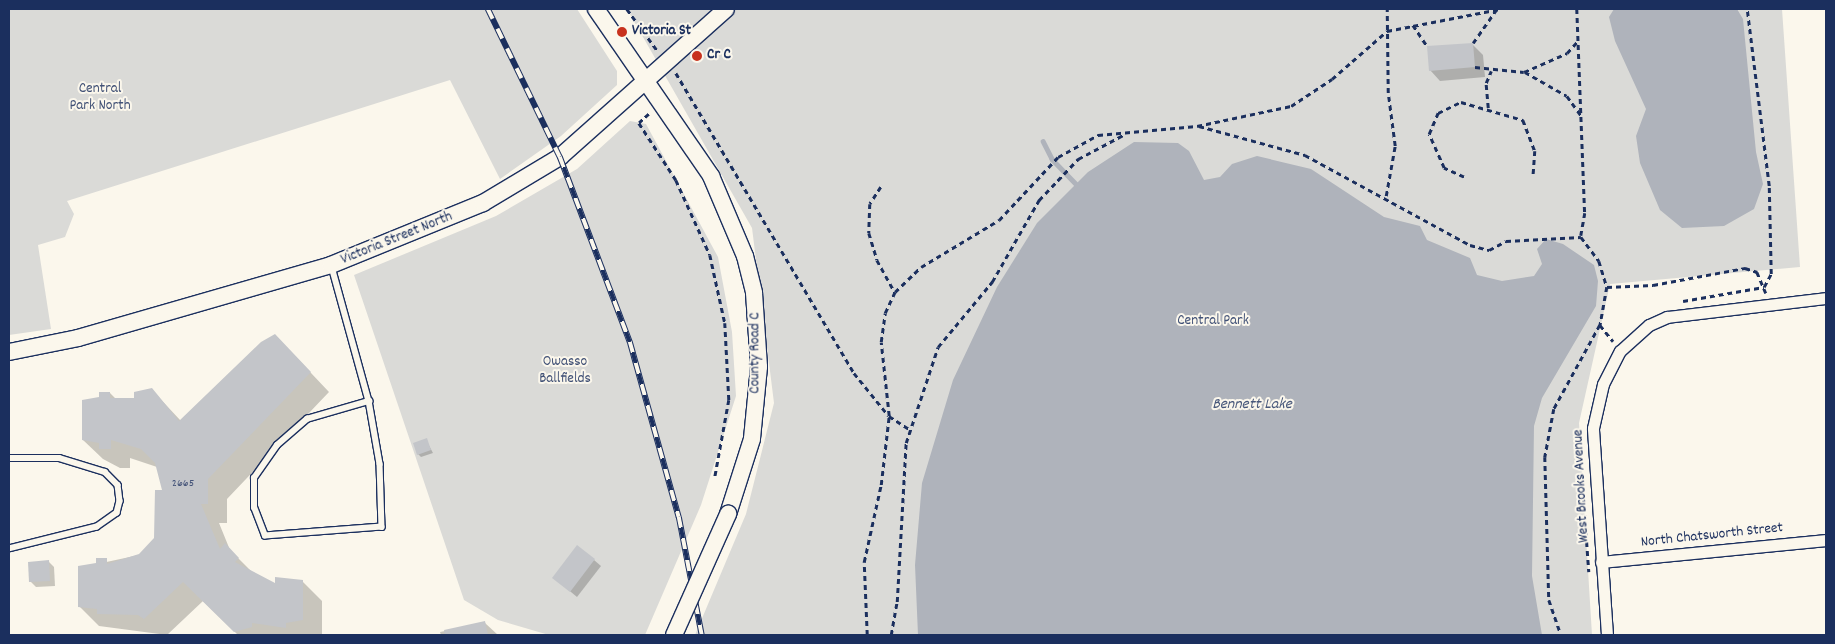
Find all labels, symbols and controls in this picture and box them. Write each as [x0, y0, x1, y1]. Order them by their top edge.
place label: Victoria St [632, 23, 691, 41]
marker: Victoria St [616, 26, 628, 38]
place label: Cr C [707, 47, 731, 65]
marker: Cr C [691, 50, 703, 62]
park label: Central Park North [69, 80, 131, 115]
street label: Victoria Street North [338, 208, 456, 270]
street label: County Road C [747, 312, 765, 394]
park label: Central Park [1177, 313, 1249, 331]
park label: Owasso Ballfields [539, 353, 591, 388]
water label: Bennett Lake [1212, 395, 1292, 415]
street label: West Brooks Avenue [1570, 429, 1594, 543]
house number: 2665 [172, 477, 194, 491]
street label: North Chatsworth Street [1640, 520, 1784, 552]

